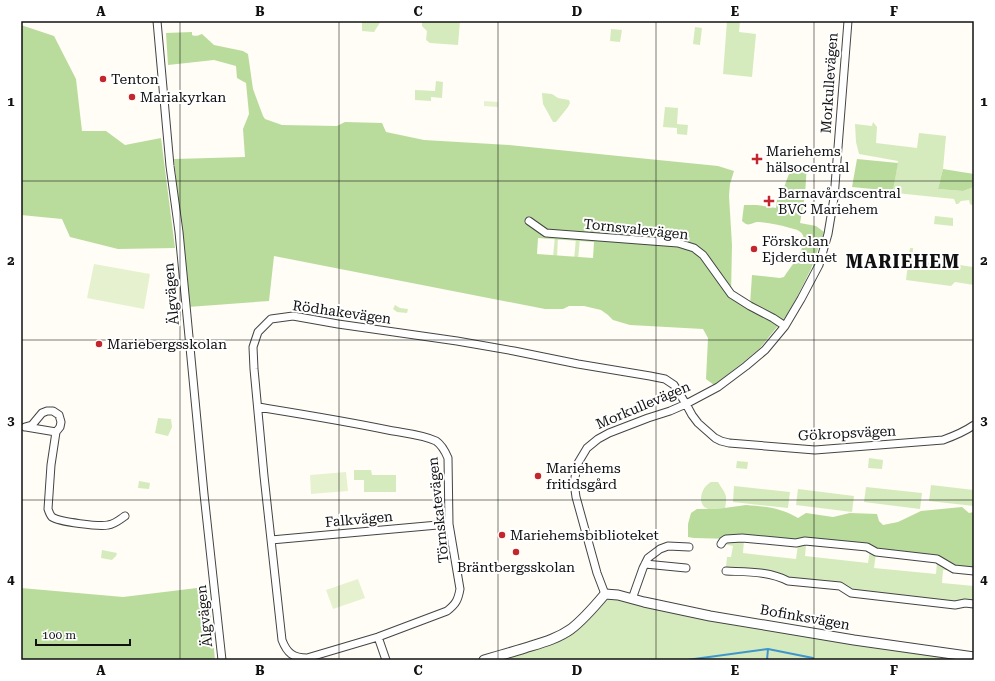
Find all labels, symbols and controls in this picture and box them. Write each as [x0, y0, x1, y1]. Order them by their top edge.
text: A [96, 4, 106, 19]
text: B [255, 4, 265, 19]
text: C [413, 4, 423, 19]
text: D [572, 4, 582, 19]
text: E [731, 4, 739, 19]
text: F [890, 4, 898, 19]
street label: Morkullevägen [817, 32, 841, 134]
place label: Tenton [111, 71, 159, 87]
marker: Tenton [98, 74, 108, 84]
place label: Mariakyrkan [140, 89, 226, 105]
marker: Mariakyrkan [127, 92, 137, 102]
text: 1 [7, 94, 15, 109]
text: 1 [980, 94, 988, 109]
place label: Mariehems hälsocentral [766, 143, 850, 175]
marker: Mariehems hälsocentral [751, 153, 763, 165]
place label: Barnavårdscentral BVC Mariehem [778, 185, 901, 217]
marker: Barnavårdscentral BVC Mariehem [763, 195, 775, 207]
street label: Tornsvalevägen [583, 216, 689, 242]
place label: Förskolan Ejderdunet [762, 233, 837, 265]
marker: Förskolan Ejderdunet [749, 244, 759, 254]
district label: MARIEHEM [846, 251, 960, 272]
text: 2 [7, 253, 15, 268]
text: 2 [980, 253, 988, 268]
street label: Älgvägen [160, 262, 182, 326]
street label: Rödhakevägen [292, 297, 392, 327]
place label: Mariebergsskolan [107, 336, 227, 352]
marker: Mariebergsskolan [94, 339, 104, 349]
street label: Morkullevägen [593, 378, 693, 432]
text: 3 [7, 413, 15, 428]
text: 3 [980, 413, 988, 428]
street label: Gökropsvägen [798, 422, 896, 444]
street label: Törnskatevägen [424, 456, 452, 564]
place label: Mariehems fritidsgård [546, 460, 621, 492]
marker: Mariehems fritidsgård [533, 471, 543, 481]
street label: Falkvägen [324, 508, 394, 530]
place label: Mariehemsbiblioteket [510, 527, 659, 543]
marker: Mariehemsbiblioteket [497, 530, 507, 540]
marker: Bräntbergsskolan [511, 547, 521, 557]
place label: Bräntbergsskolan [457, 559, 575, 575]
text: 4 [7, 572, 15, 587]
text: 4 [980, 572, 988, 587]
street label: Älgvägen [193, 584, 215, 648]
street label: Bofinksvägen [759, 601, 851, 633]
scale bar [36, 621, 130, 647]
text: 100 m [42, 628, 76, 642]
text: A [96, 663, 106, 678]
text: B [255, 663, 265, 678]
text: C [413, 663, 423, 678]
text: D [572, 663, 582, 678]
text: E [731, 663, 739, 678]
text: F [890, 663, 898, 678]

